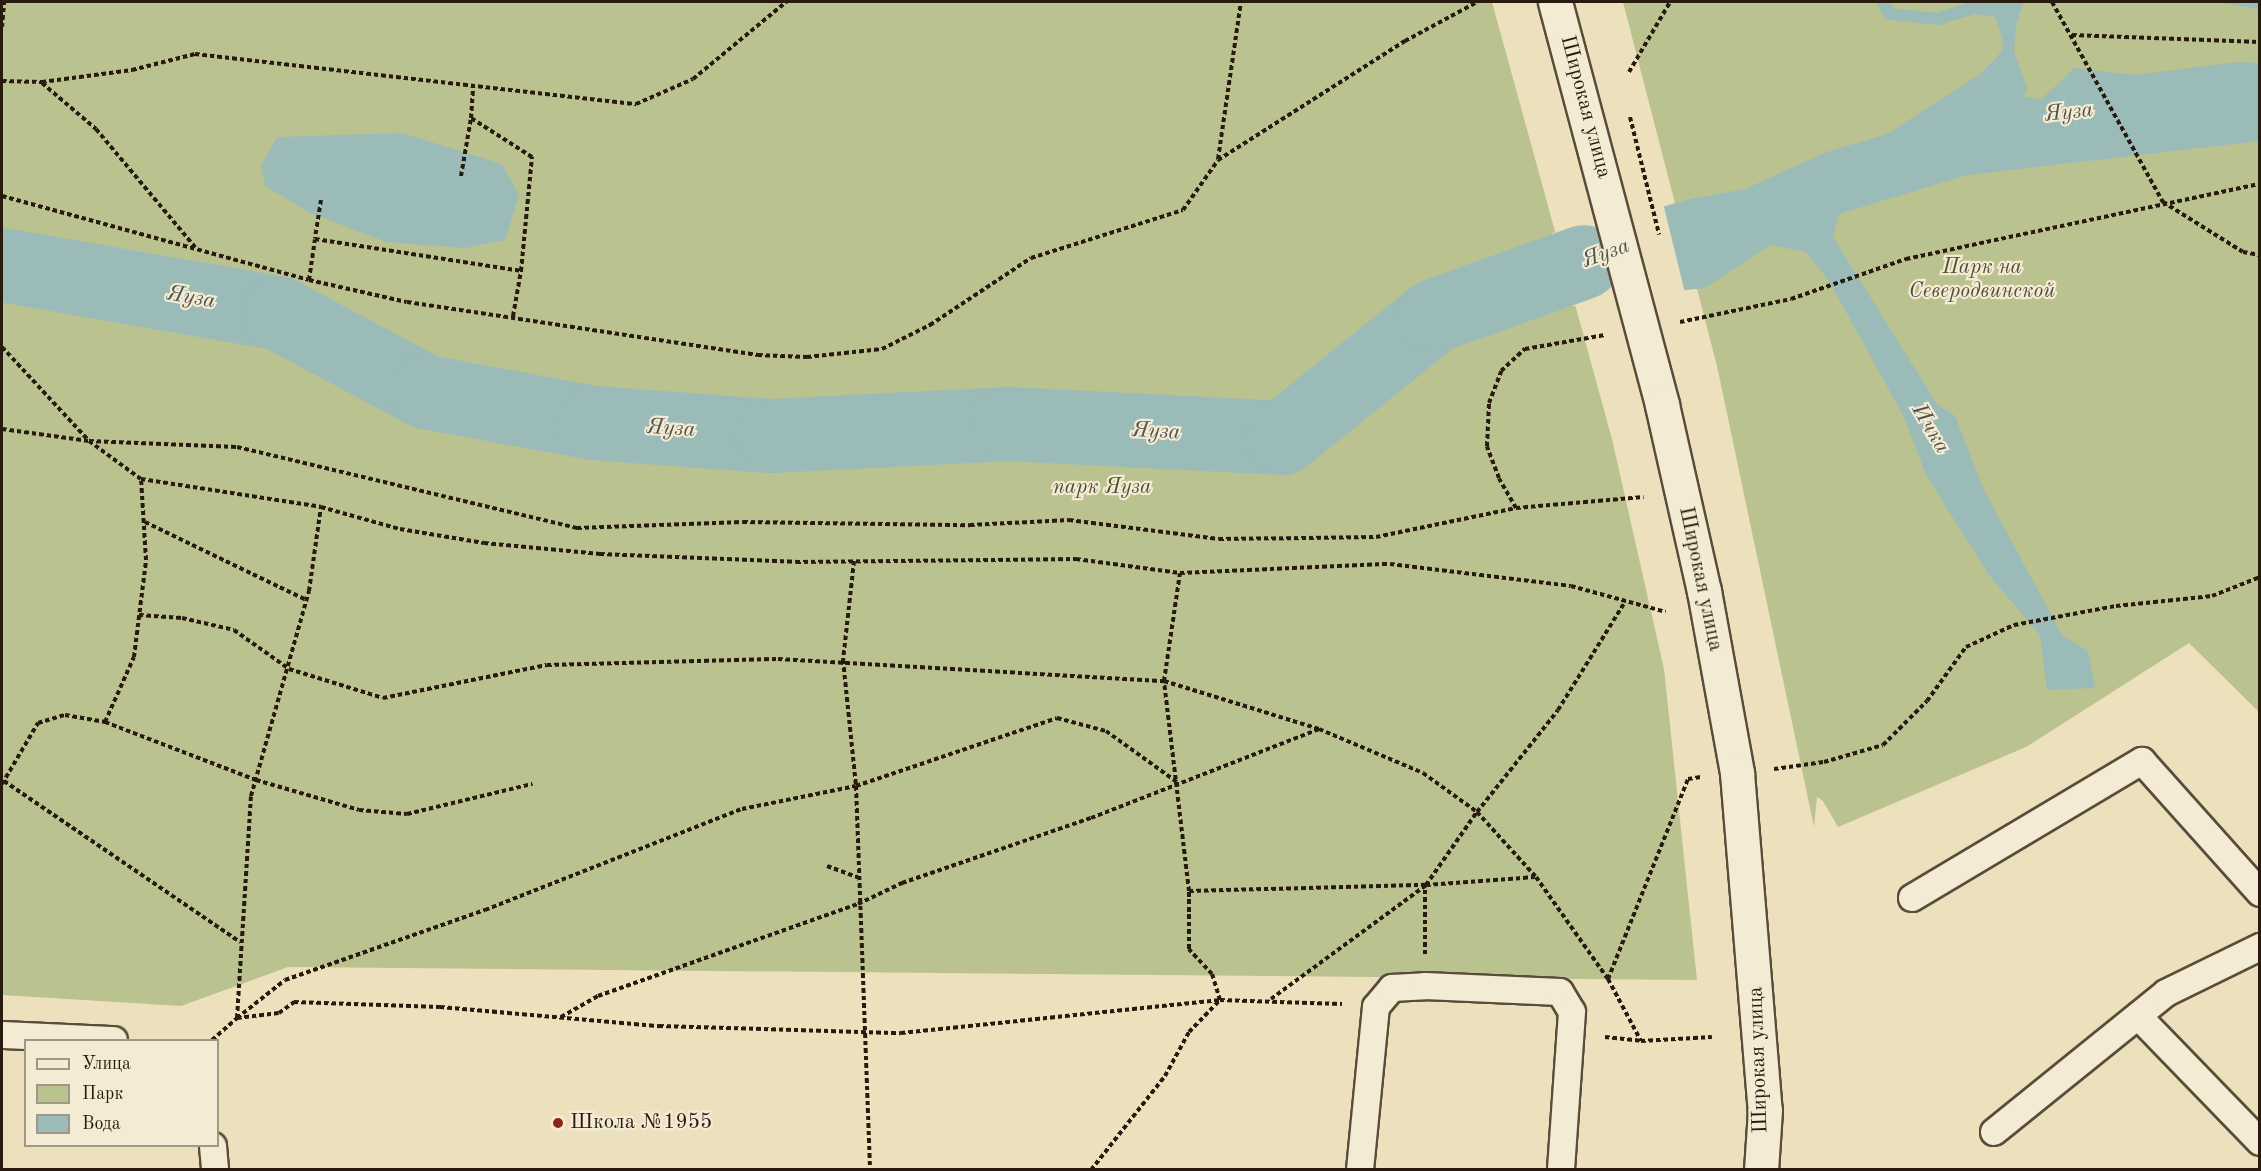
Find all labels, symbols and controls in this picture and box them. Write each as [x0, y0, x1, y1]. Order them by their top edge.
street label: Широкая улица [1554, 33, 1616, 181]
water label: Яуза [2043, 97, 2095, 129]
water label: Яуза [1579, 233, 1633, 275]
park label: Парк на Северодвинской [1909, 255, 2055, 305]
water label: Яуза [165, 281, 217, 315]
water label: Ичка [1905, 399, 1955, 459]
water label: Яуза [646, 414, 696, 444]
water label: Яуза [1131, 418, 1181, 446]
park label: парк Яуза [1053, 475, 1151, 501]
street label: Широкая улица [1672, 504, 1728, 654]
street label: Широкая улица [1744, 986, 1774, 1134]
legend [24, 1039, 219, 1147]
text: Улица [82, 1055, 131, 1073]
text: Парк [82, 1085, 123, 1103]
place label: Школа №1955 [570, 1110, 712, 1136]
text: Вода [82, 1115, 121, 1133]
marker: Школа №1955 [551, 1116, 565, 1130]

